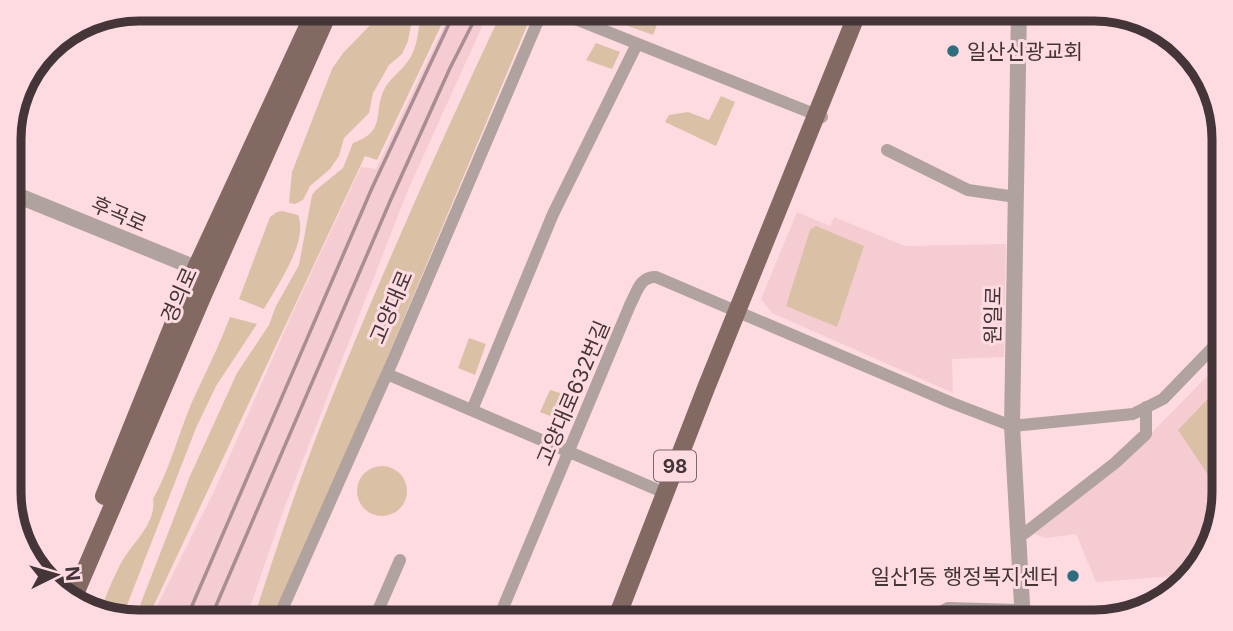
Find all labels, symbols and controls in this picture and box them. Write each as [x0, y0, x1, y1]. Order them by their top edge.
place label: 일산신광교회 [967, 39, 1083, 64]
marker: 일산신광교회 [945, 43, 961, 59]
street label: 후곡로 [87, 191, 151, 237]
street label: 경의로 [156, 263, 202, 327]
street label: 고양대로 [364, 267, 418, 347]
street label: 원일로 [980, 286, 1006, 344]
street label: 고양대로632번길 [531, 317, 615, 469]
road number: 98 [654, 450, 696, 481]
north arrow [21, 540, 91, 610]
place label: 일산1동 행정복지센터 [871, 564, 1059, 589]
text: N [60, 565, 85, 582]
marker: 일산1동 행정복지센터 [1065, 568, 1081, 584]

